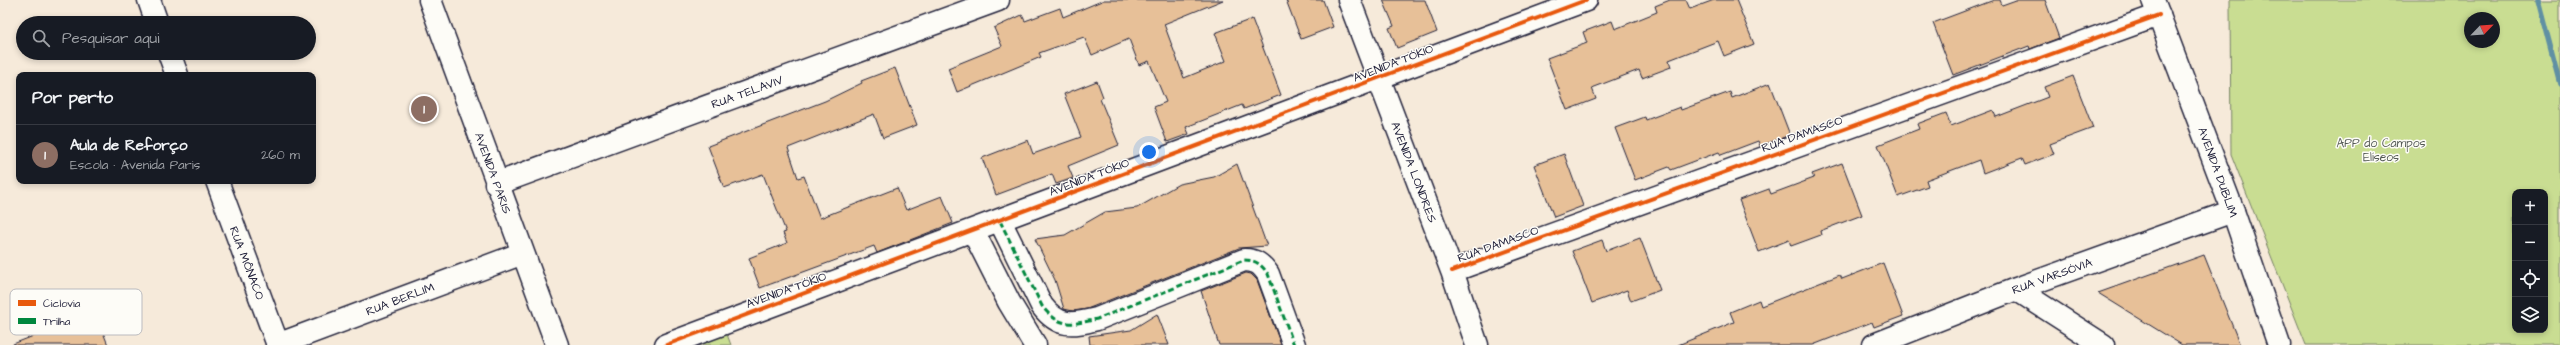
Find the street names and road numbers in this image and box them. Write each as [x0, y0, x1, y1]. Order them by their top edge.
street label: AVENIDA TÓKIO [1351, 40, 1436, 87]
street label: RUA TELAVIV [709, 71, 786, 113]
street label: RUA DAMASCO [1759, 112, 1845, 157]
street label: AVENIDA LONDRES [1386, 119, 1441, 225]
street label: AVENIDA DUBLIM [2193, 125, 2242, 220]
street label: AVENIDA PARIS [470, 130, 515, 216]
street label: AVENIDA TÓKIO [1047, 154, 1132, 201]
street label: RUA DAMASCO [1455, 222, 1541, 267]
street label: RUA MÔNACO [225, 224, 268, 302]
street label: RUA VARSÓVIA [2010, 254, 2095, 299]
street label: AVENIDA TÓKIO [744, 268, 829, 313]
street label: RUA BERLIM [364, 279, 437, 320]

